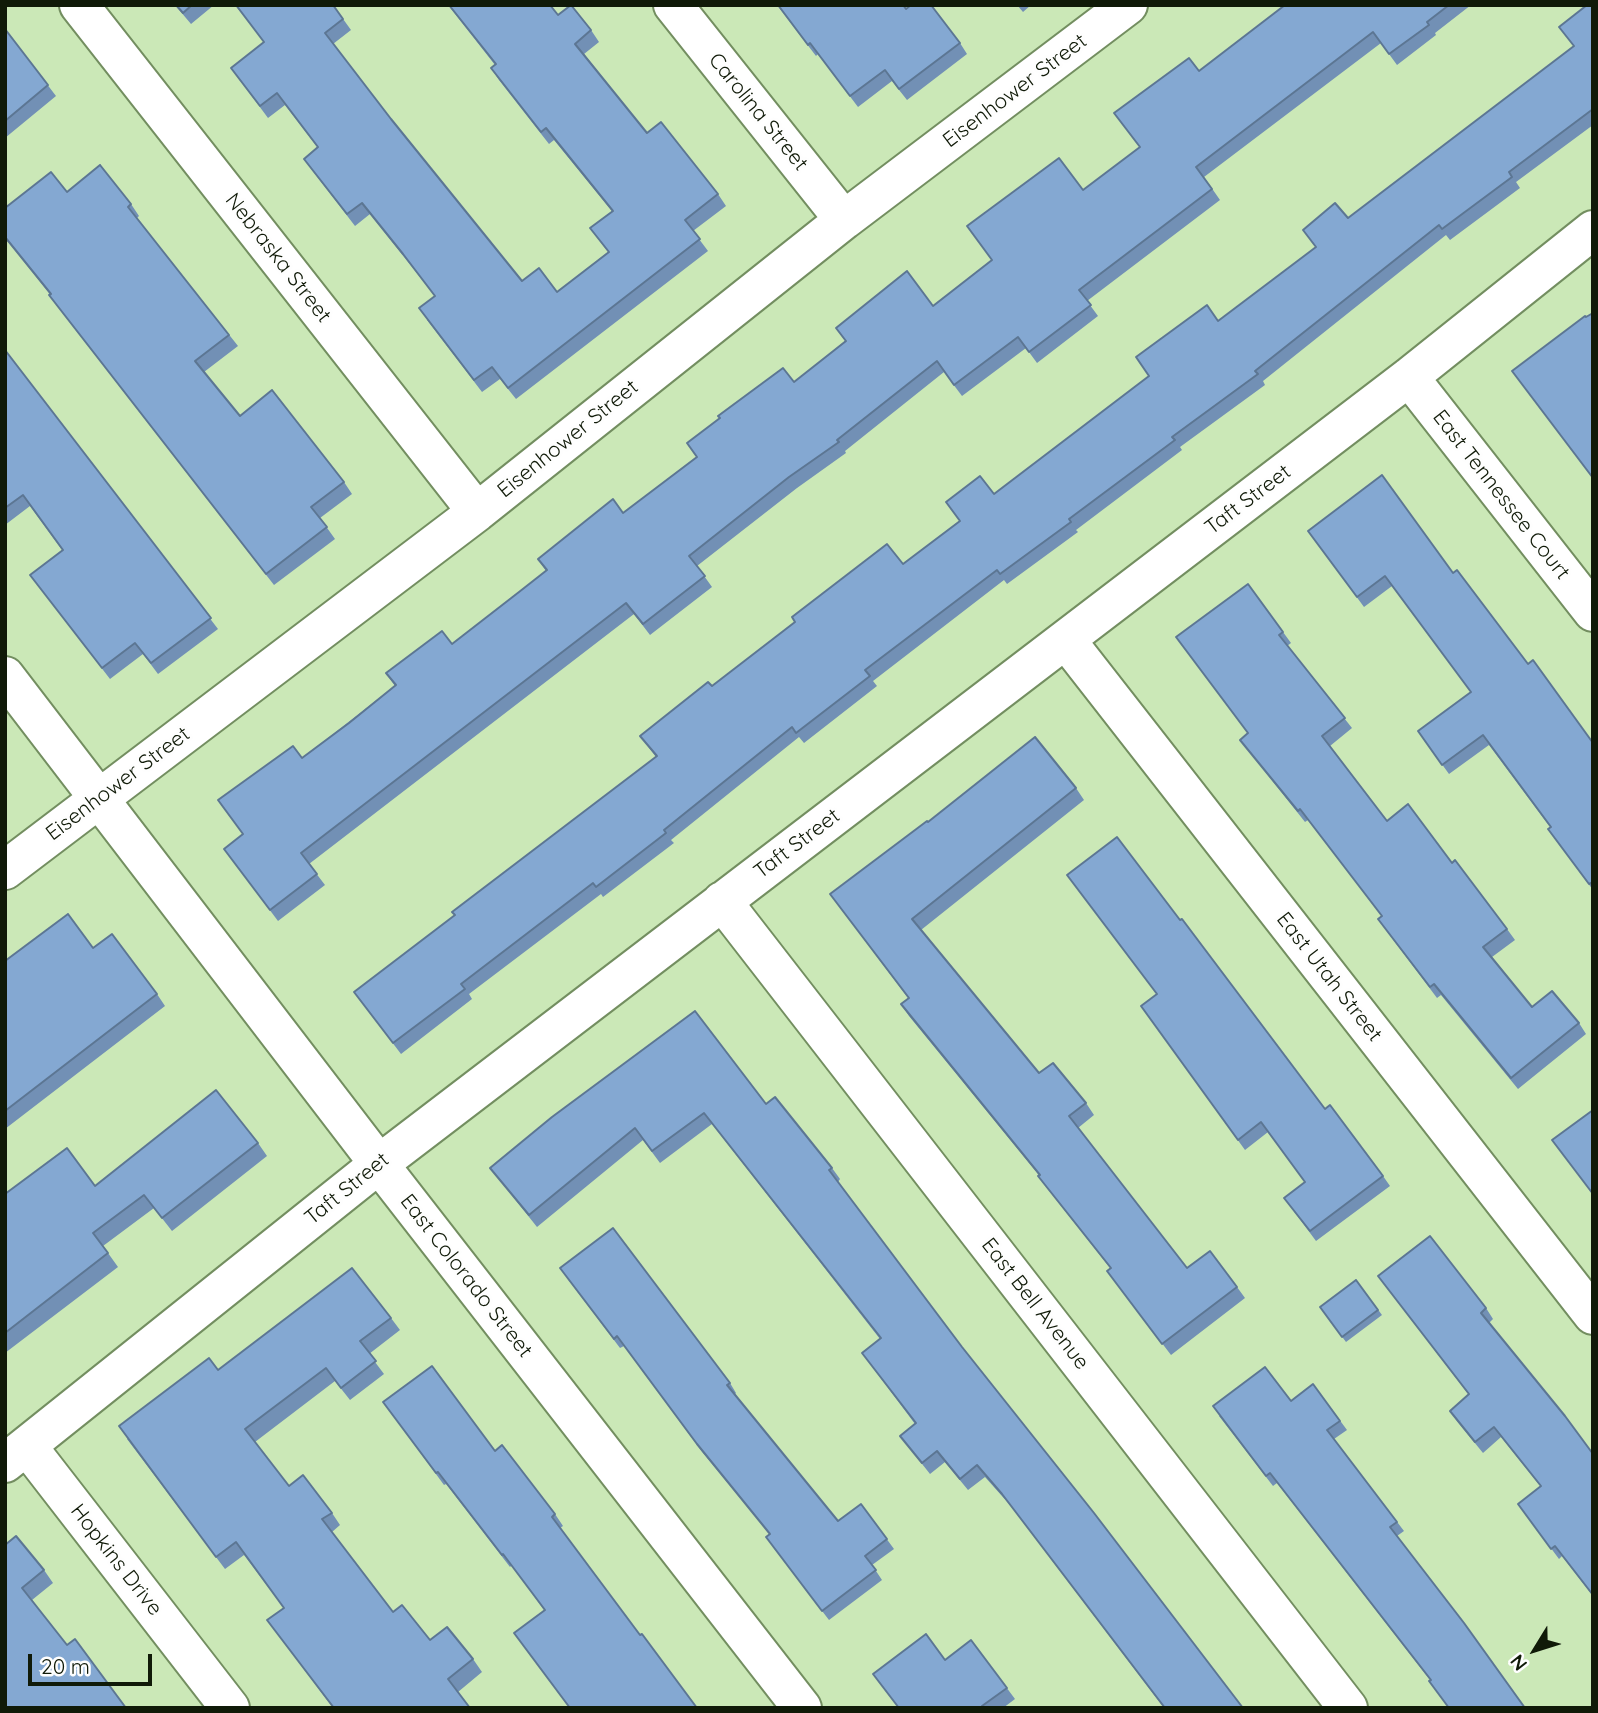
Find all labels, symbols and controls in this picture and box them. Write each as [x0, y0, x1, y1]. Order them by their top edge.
street label: Eisenhower Street [938, 29, 1092, 153]
street label: Carolina Street [703, 48, 813, 176]
street label: Nebraska Street [220, 188, 336, 328]
street label: Eisenhower Street [493, 375, 643, 503]
street label: East Tennessee Court [1427, 405, 1575, 585]
street label: Taft Street [1200, 459, 1296, 541]
street label: Eisenhower Street [41, 722, 195, 846]
street label: Taft Street [749, 803, 845, 885]
street label: East Utah Street [1271, 907, 1387, 1047]
street label: Taft Street [300, 1147, 394, 1231]
street label: East Colorado Street [394, 1189, 538, 1363]
street label: East Bell Avenue [976, 1233, 1094, 1375]
street label: Hopkins Drive [65, 1499, 167, 1621]
north arrow [1500, 1615, 1570, 1685]
scale bar [32, 1640, 156, 1684]
text: N [1505, 1650, 1532, 1676]
text: 20 m [41, 1653, 90, 1679]

